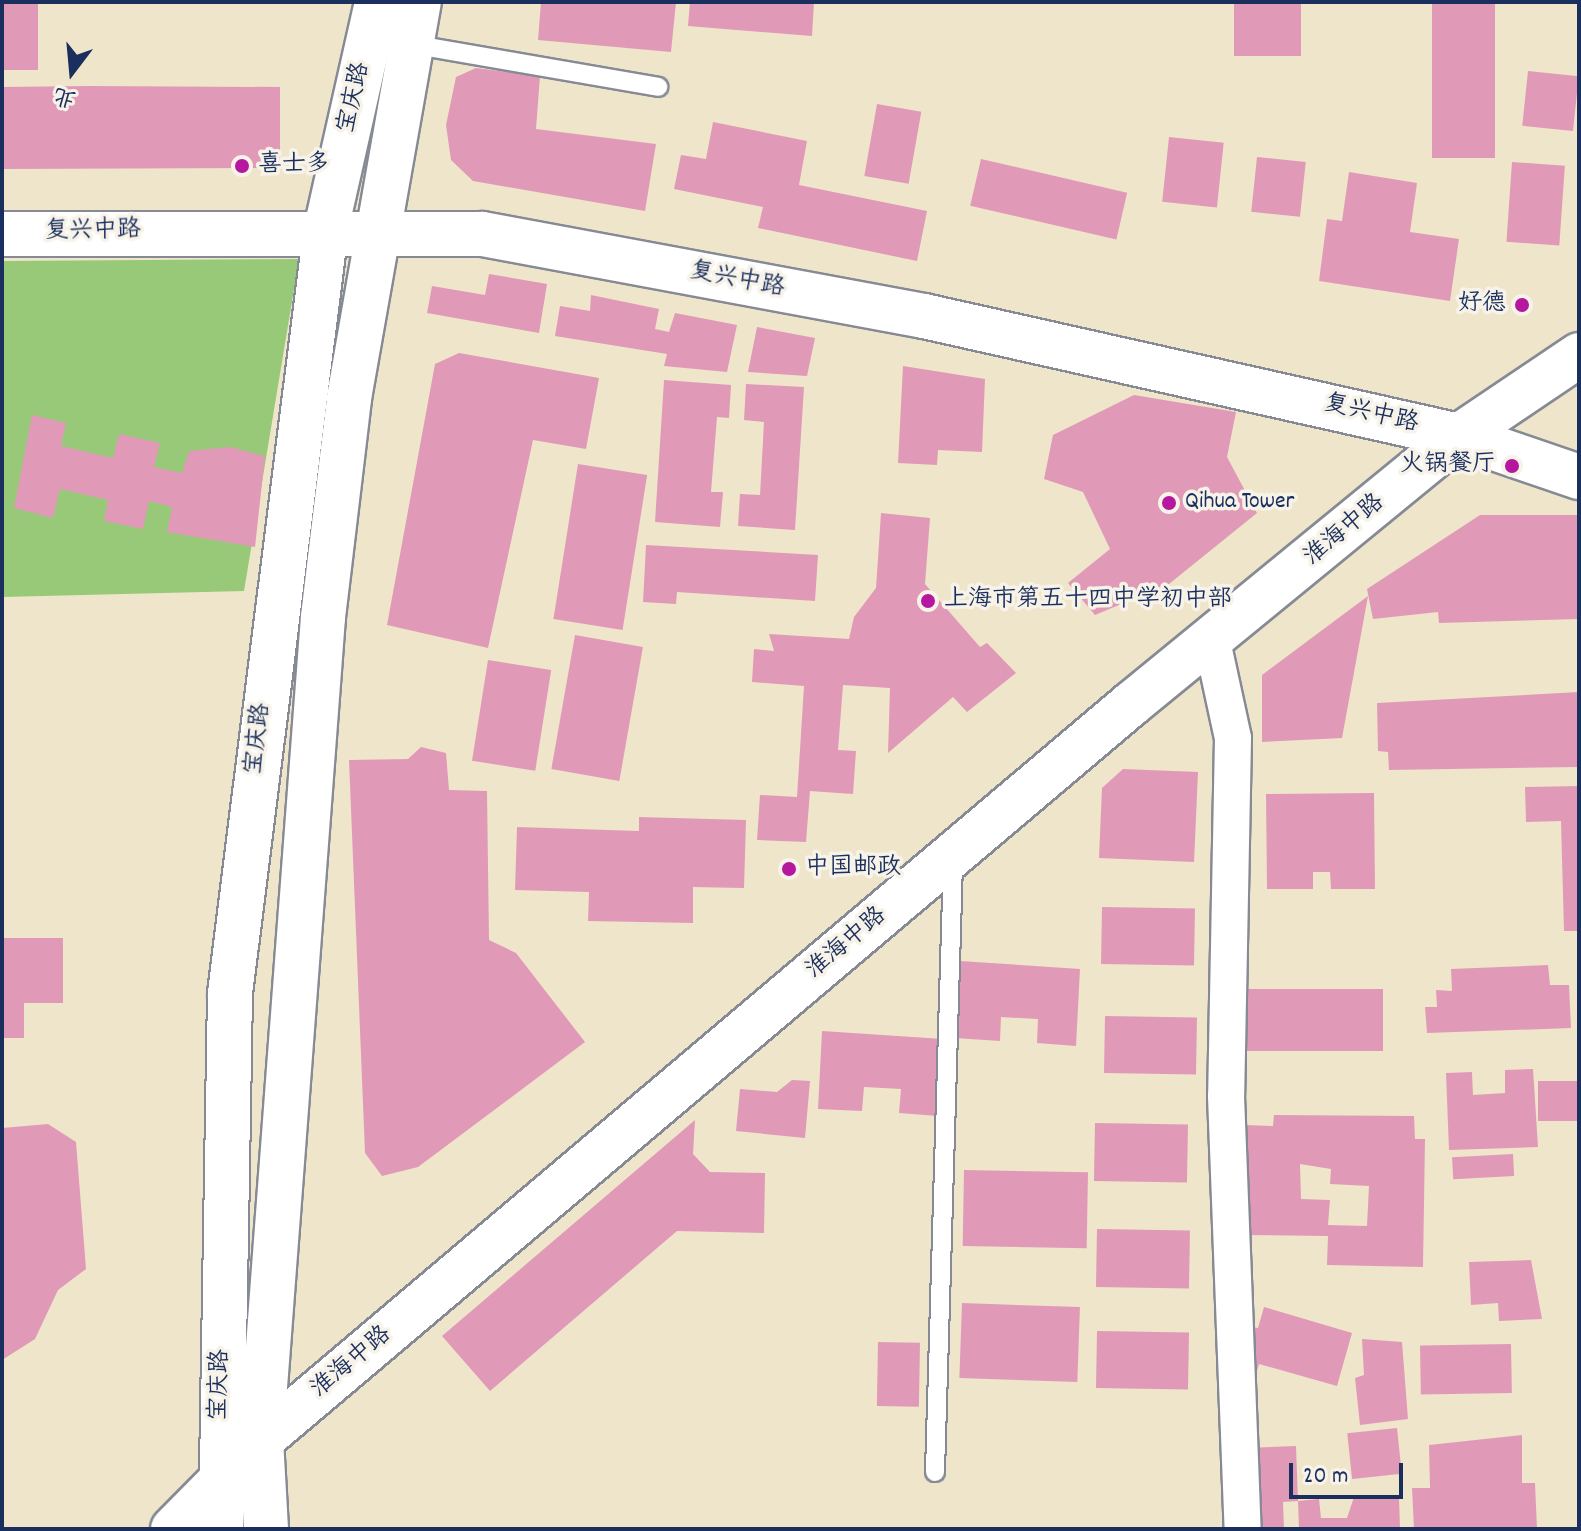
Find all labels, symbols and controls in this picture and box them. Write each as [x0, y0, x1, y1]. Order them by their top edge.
north arrow [32, 32, 112, 112]
street label: 宝庆路 [333, 60, 377, 136]
text: 北 [50, 78, 80, 113]
place label: 喜士多 [258, 152, 330, 180]
marker: 喜士多 [233, 157, 251, 175]
street label: 复兴中路 [45, 217, 141, 247]
street label: 复兴中路 [687, 258, 787, 304]
place label: 好德 [1458, 291, 1506, 319]
marker: 好德 [1513, 296, 1531, 314]
street label: 复兴中路 [1321, 390, 1421, 440]
place label: 火锅餐厅 [1400, 452, 1496, 480]
marker: 火锅餐厅 [1503, 457, 1521, 475]
place label: Qihua Tower [1185, 489, 1295, 517]
street label: 淮海中路 [1299, 489, 1391, 573]
marker: Qihua Tower [1160, 494, 1178, 512]
place label: 上海市第五十四中学初中部 [944, 587, 1232, 615]
marker: 上海市第五十四中学初中部 [919, 592, 937, 610]
street label: 宝庆路 [240, 702, 278, 776]
place label: 中国邮政 [805, 855, 901, 883]
marker: 中国邮政 [780, 860, 798, 878]
street label: 淮海中路 [801, 902, 893, 986]
street label: 淮海中路 [306, 1321, 398, 1405]
street label: 宝庆路 [205, 1349, 237, 1421]
scale bar [1293, 1447, 1407, 1497]
text: 20 m [1303, 1460, 1349, 1494]

